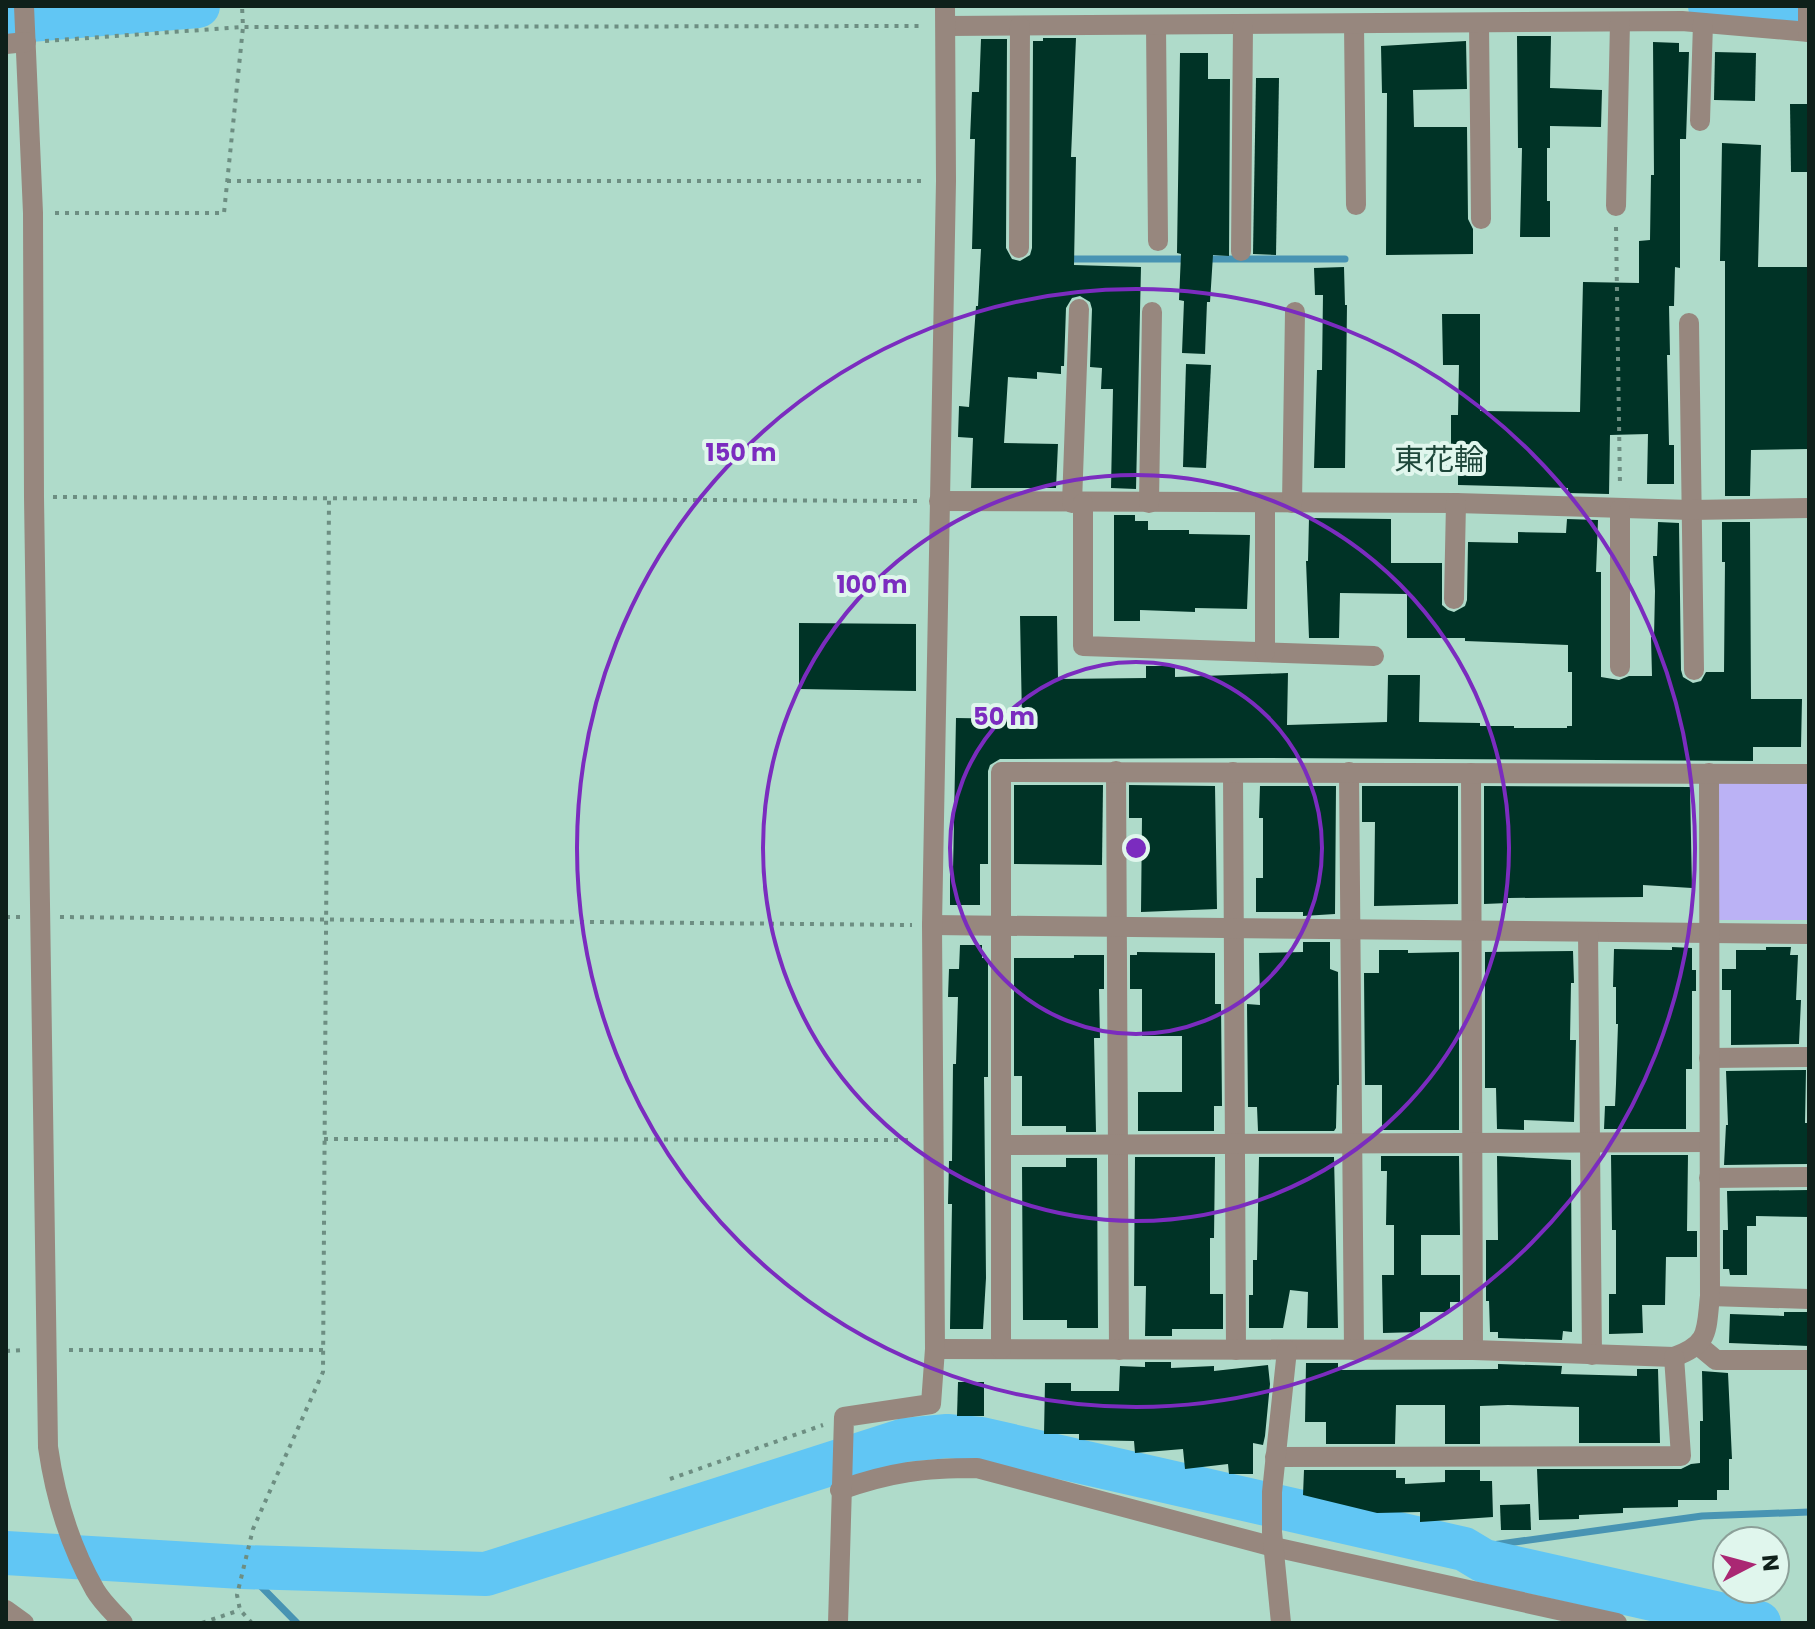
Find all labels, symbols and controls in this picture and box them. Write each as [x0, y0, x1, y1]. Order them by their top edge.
text: 150 m [706, 436, 776, 469]
district label: 東花輪 [1394, 438, 1484, 481]
text: 100 m [837, 568, 907, 601]
text: 50 m [973, 700, 1035, 733]
centre of rings [1122, 834, 1150, 862]
north arrow [1711, 1525, 1791, 1605]
text: N [1754, 1553, 1787, 1573]

